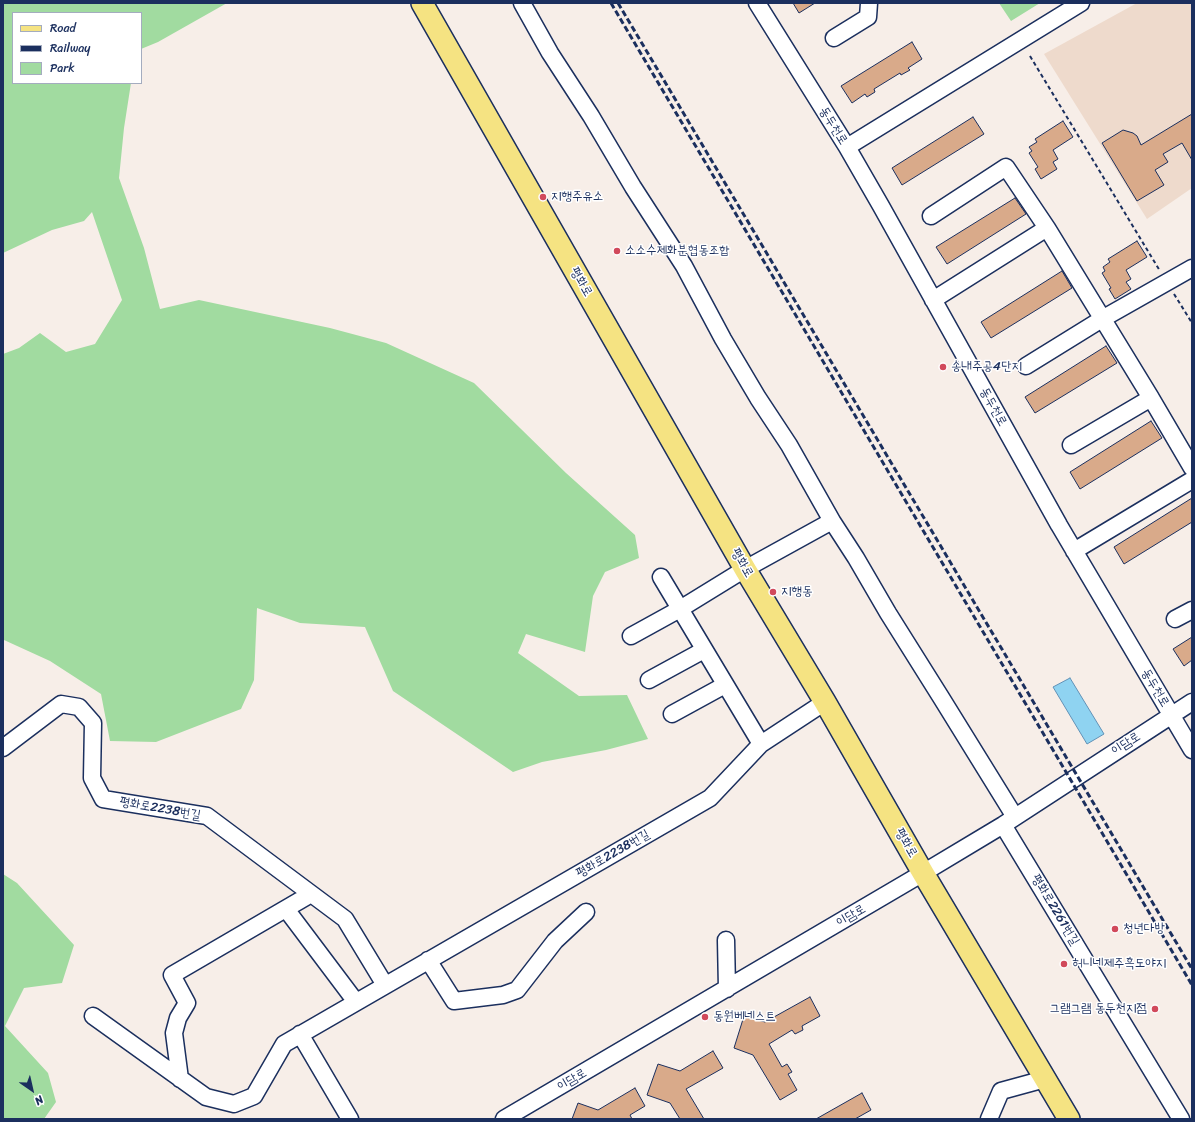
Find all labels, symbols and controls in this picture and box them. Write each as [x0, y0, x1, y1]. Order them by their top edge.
legend [12, 12, 142, 84]
text: Road [50, 17, 76, 39]
text: Railway [50, 37, 91, 59]
text: Park [50, 57, 75, 79]
street label: 동두천로 [815, 104, 851, 148]
place label: 지행주유소 [551, 189, 603, 205]
marker: 지행주유소 [538, 192, 548, 202]
place label: 소소수제화분협동조합 [625, 243, 730, 259]
marker: 소소수제화분협동조합 [612, 246, 622, 256]
street label: 평화로 [566, 265, 596, 299]
place label: 송내주공4단지 [951, 359, 1022, 375]
marker: 송내주공4단지 [938, 362, 948, 372]
street label: 동두천로 [976, 385, 1010, 429]
street label: 평화로 [727, 546, 757, 580]
place label: 지행동 [781, 584, 812, 600]
marker: 지행동 [768, 587, 778, 597]
street label: 동두천로 [1138, 666, 1172, 710]
street label: 이담로 [1109, 729, 1143, 759]
street label: 평화로2238번길 [118, 794, 202, 824]
street label: 평화로 [891, 826, 921, 860]
street label: 평화로2238번길 [573, 827, 653, 881]
street label: 평화로2261번길 [1028, 872, 1082, 948]
street label: 이담로 [834, 901, 868, 931]
place label: 청년다방 [1123, 921, 1165, 937]
marker: 청년다방 [1110, 924, 1120, 934]
place label: 허니네제주흑도야지 [1072, 956, 1166, 972]
marker: 허니네제주흑도야지 [1059, 959, 1069, 969]
place label: 그램그램 동두천지점 [1049, 1001, 1147, 1017]
marker: 그램그램 동두천지점 [1150, 1004, 1160, 1014]
place label: 동원베네스트 [713, 1009, 776, 1025]
marker: 동원베네스트 [700, 1012, 710, 1022]
street label: 이담로 [555, 1065, 589, 1095]
north arrow [12, 1070, 52, 1110]
text: N [31, 1090, 47, 1110]

